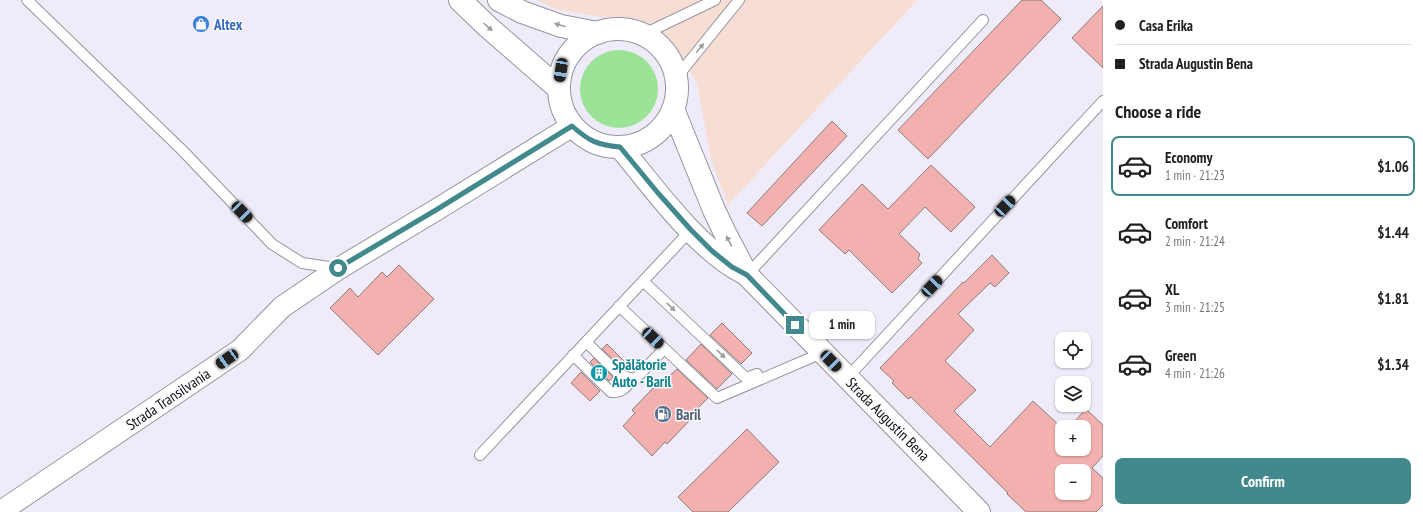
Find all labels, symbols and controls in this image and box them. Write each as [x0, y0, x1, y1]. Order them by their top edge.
shop icon: Altex [191, 14, 211, 34]
place label: Altex [213, 15, 243, 34]
text: Casa Erika [1139, 16, 1193, 35]
one-way arrow [484, 22, 493, 31]
one-way arrow [554, 22, 566, 28]
one-way arrow [696, 43, 705, 53]
text: Strada Augustin Bena [1139, 54, 1253, 73]
car [553, 57, 569, 83]
text: Choose a ride [1115, 100, 1201, 123]
icon: car [1117, 148, 1153, 184]
text: Economy [1165, 148, 1213, 167]
text: $1.06 [1377, 157, 1409, 176]
text: 1 min · 21:23 [1165, 167, 1225, 184]
car [992, 193, 1018, 219]
car [229, 199, 255, 225]
icon: car [1117, 214, 1153, 250]
text: Comfort [1165, 214, 1208, 233]
text: $1.44 [1377, 223, 1409, 242]
text: 2 min · 21:24 [1165, 233, 1225, 250]
one-way arrow [725, 235, 732, 246]
route start [329, 259, 347, 277]
car [919, 273, 945, 299]
icon: car [1117, 280, 1153, 316]
text: XL [1165, 280, 1179, 299]
text: $1.81 [1377, 289, 1409, 308]
text: 3 min · 21:25 [1165, 299, 1225, 316]
one-way arrow [667, 302, 676, 311]
callout: 1 min [809, 311, 875, 339]
route end [786, 316, 804, 334]
text: 1 min [829, 316, 855, 333]
car [640, 325, 666, 351]
map controls [1055, 332, 1091, 500]
button: locate [1055, 332, 1091, 368]
icon: car [1117, 346, 1153, 382]
text: Green [1165, 346, 1197, 365]
car [214, 347, 240, 371]
car [818, 348, 844, 374]
one-way arrow [716, 349, 726, 359]
place label: Spălătorie Auto - Baril [611, 355, 672, 391]
text: $1.34 [1377, 355, 1409, 374]
building icon: Spălătorie Auto - Baril [589, 363, 609, 383]
street label: Strada Transilvania [122, 364, 214, 434]
text: 4 min · 21:26 [1165, 365, 1225, 382]
street label: Strada Augustin Bena [842, 373, 934, 465]
button: layers [1055, 376, 1091, 412]
fuel station icon: Baril [653, 404, 673, 424]
place label: Baril [676, 405, 701, 424]
button: + [1055, 420, 1091, 456]
button: Confirm [1115, 458, 1411, 504]
button: − [1055, 464, 1091, 500]

